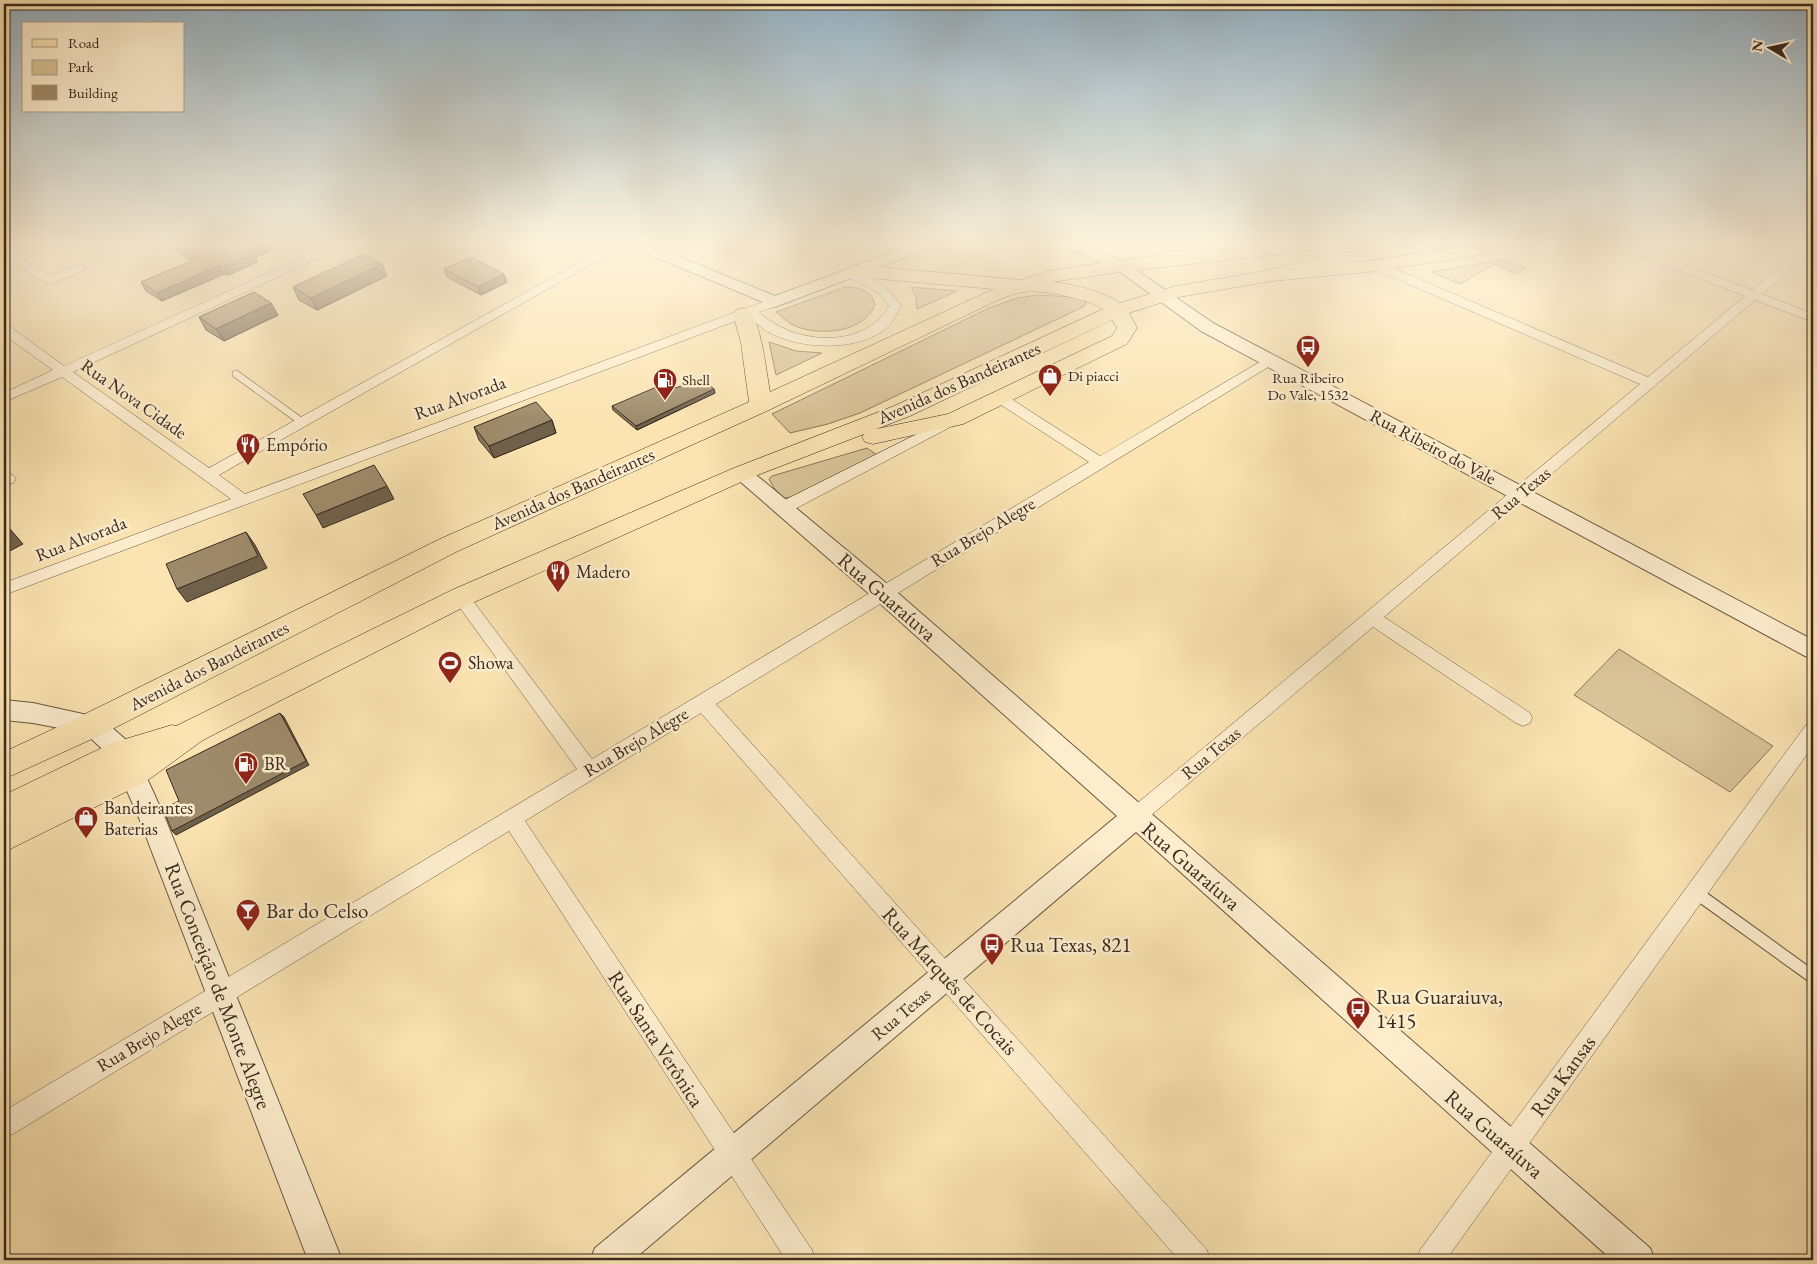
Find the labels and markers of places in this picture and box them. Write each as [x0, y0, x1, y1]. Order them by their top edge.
bus stop icon: Rua Ribeiro Do Vale, 1532 [1295, 334, 1321, 368]
shop icon: Di piacci [1037, 363, 1063, 397]
place label: Di piacci [1068, 366, 1119, 385]
fuel station icon: Shell [652, 367, 678, 401]
place label: Rua Ribeiro Do Vale, 1532 [1267, 368, 1349, 404]
place label: Shell [682, 370, 710, 389]
restaurant icon: Empório [235, 432, 261, 466]
place label: Empório [266, 433, 328, 456]
restaurant icon: Madero [545, 559, 571, 593]
place label: Madero [576, 560, 630, 583]
sports icon: Showa [437, 650, 463, 684]
place label: Showa [468, 651, 514, 674]
fuel station icon: BR [233, 751, 259, 785]
place label: BR [264, 752, 288, 775]
place label: Bandeirantes Baterias [104, 796, 193, 840]
shop icon: Bandeirantes Baterias [73, 805, 99, 839]
place label: Bar do Celso [266, 897, 368, 924]
bar icon: Bar do Celso [235, 898, 261, 932]
place label: Rua Texas, 821 [1010, 931, 1132, 958]
bus stop icon: Rua Texas, 821 [979, 932, 1005, 966]
place label: Rua Guaraiuva, 1415 [1376, 983, 1503, 1034]
bus stop icon: Rua Guaraiuva, 1415 [1345, 996, 1371, 1030]

